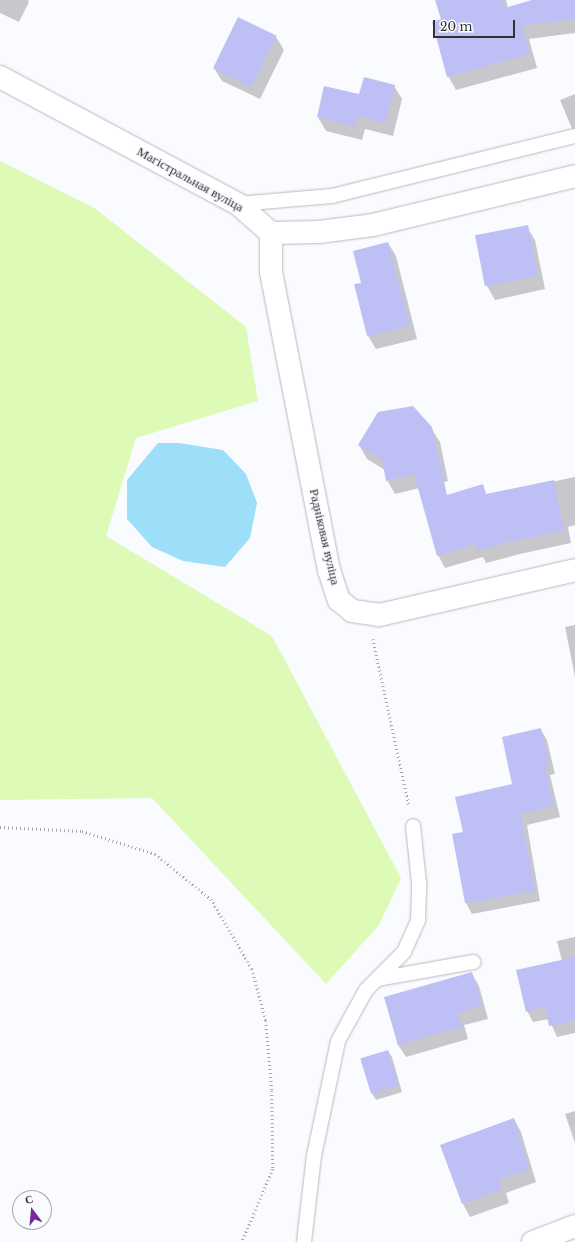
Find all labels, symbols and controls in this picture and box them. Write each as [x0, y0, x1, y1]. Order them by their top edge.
scale bar [435, 12, 517, 38]
text: 20 m [440, 19, 472, 34]
street label: Магістральная вуліца [134, 144, 246, 216]
street label: Радніковая вуліца [305, 487, 343, 587]
north arrow [12, 1190, 52, 1230]
text: С [23, 1192, 35, 1207]

